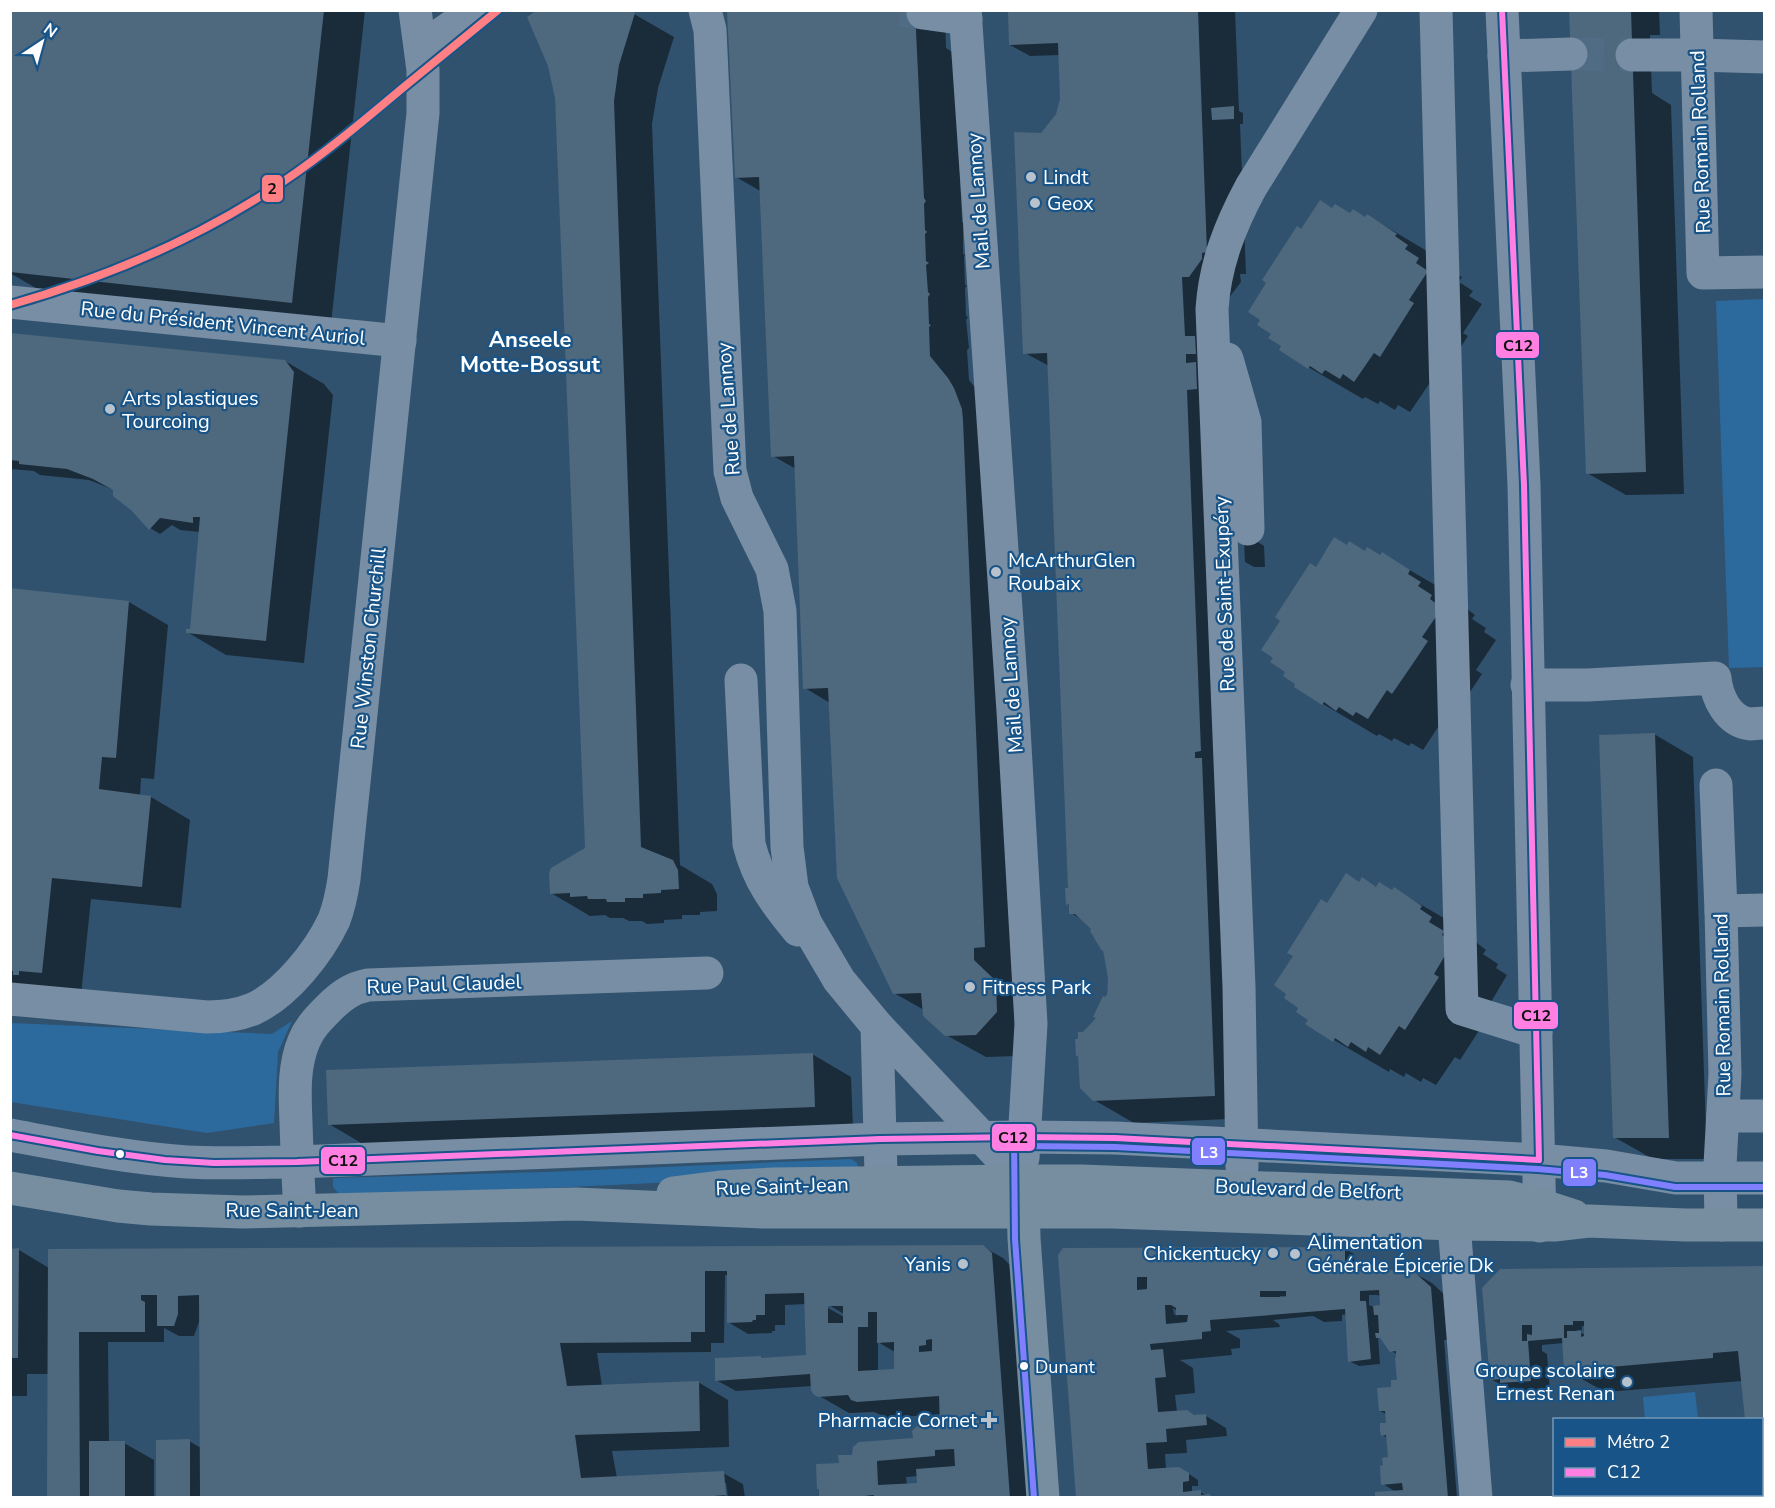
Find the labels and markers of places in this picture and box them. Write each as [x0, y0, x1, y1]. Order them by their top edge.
place label: Lindt [1043, 164, 1090, 191]
marker: Lindt [1024, 170, 1038, 184]
place label: Geox [1047, 190, 1094, 217]
marker: Geox [1028, 196, 1042, 210]
place label: Arts plastiques Tourcoing [122, 385, 259, 435]
marker: Arts plastiques Tourcoing [103, 402, 117, 416]
place label: McArthurGlen Roubaix [1008, 547, 1136, 597]
marker: McArthurGlen Roubaix [989, 565, 1003, 579]
place label: Fitness Park [982, 974, 1092, 1001]
marker: Fitness Park [963, 980, 977, 994]
unlabelled marker [114, 1148, 126, 1160]
place label: Alimentation Générale Épicerie Dk [1307, 1229, 1494, 1279]
place label: Chickentucky [1143, 1240, 1262, 1267]
marker: Chickentucky [1266, 1246, 1280, 1260]
marker: Alimentation Générale Épicerie Dk [1288, 1247, 1302, 1261]
place label: Yanis [903, 1251, 951, 1278]
marker: Yanis [956, 1257, 970, 1271]
place label: Dunant [1035, 1355, 1095, 1379]
place label: Groupe scolaire Ernest Renan [1475, 1357, 1615, 1407]
marker: Dunant [1018, 1360, 1030, 1372]
marker: Groupe scolaire Ernest Renan [1620, 1375, 1634, 1389]
place label: Pharmacie Cornet [818, 1407, 978, 1434]
marker: Pharmacie Cornet [982, 1413, 996, 1427]

